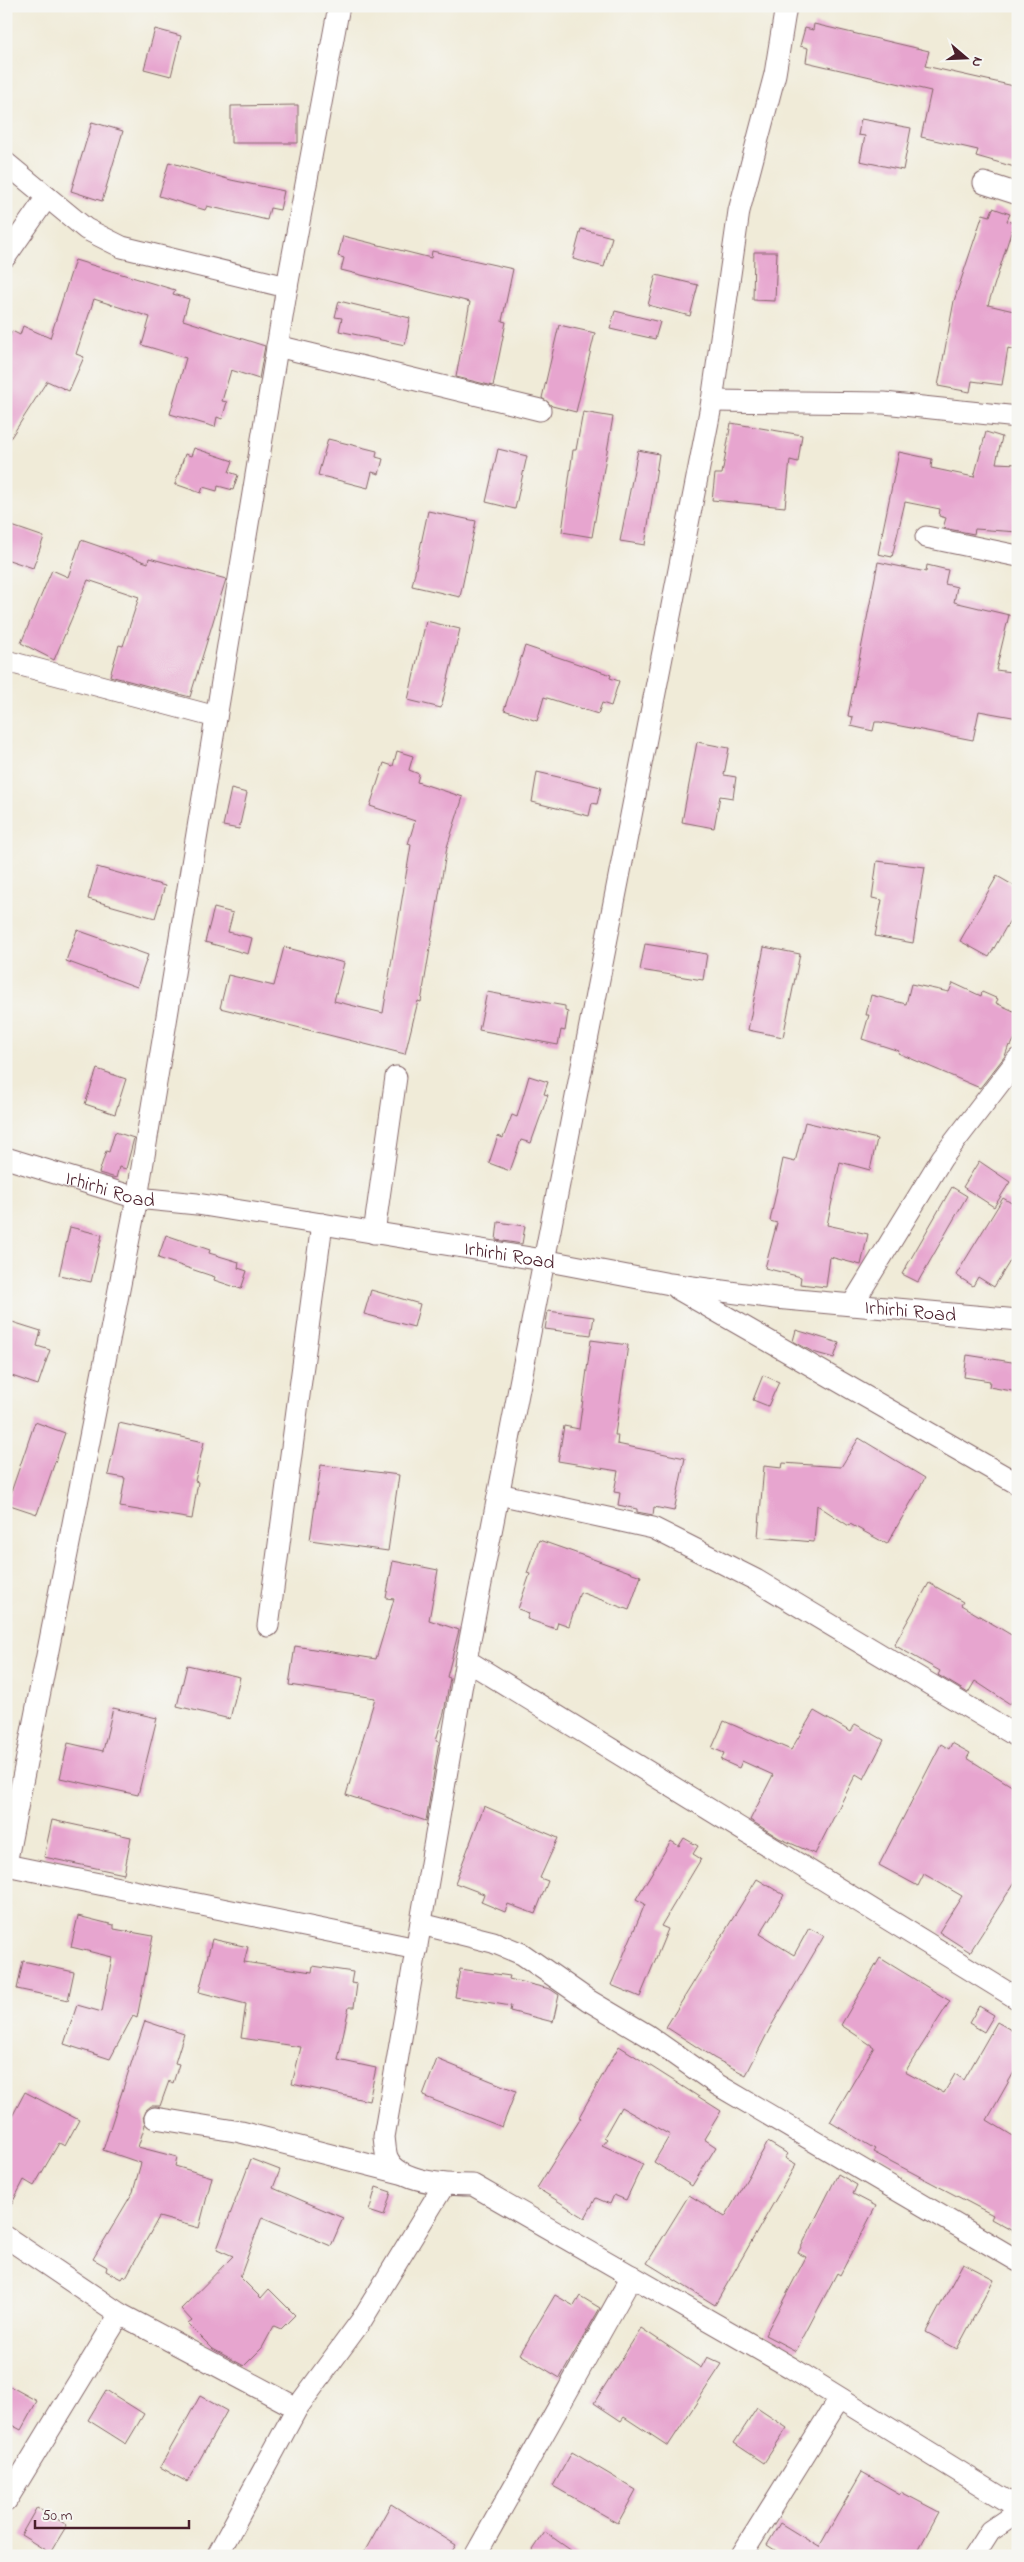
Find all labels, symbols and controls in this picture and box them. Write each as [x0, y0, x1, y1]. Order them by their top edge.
north arrow [942, 32, 992, 82]
text: N [965, 54, 988, 70]
street label: Irhirhi Road [61, 1165, 156, 1217]
street label: Irhirhi Road [462, 1235, 557, 1279]
street label: Irhirhi Road [863, 1294, 957, 1331]
scale bar [35, 2497, 189, 2529]
text: 50 m [42, 2505, 73, 2527]

